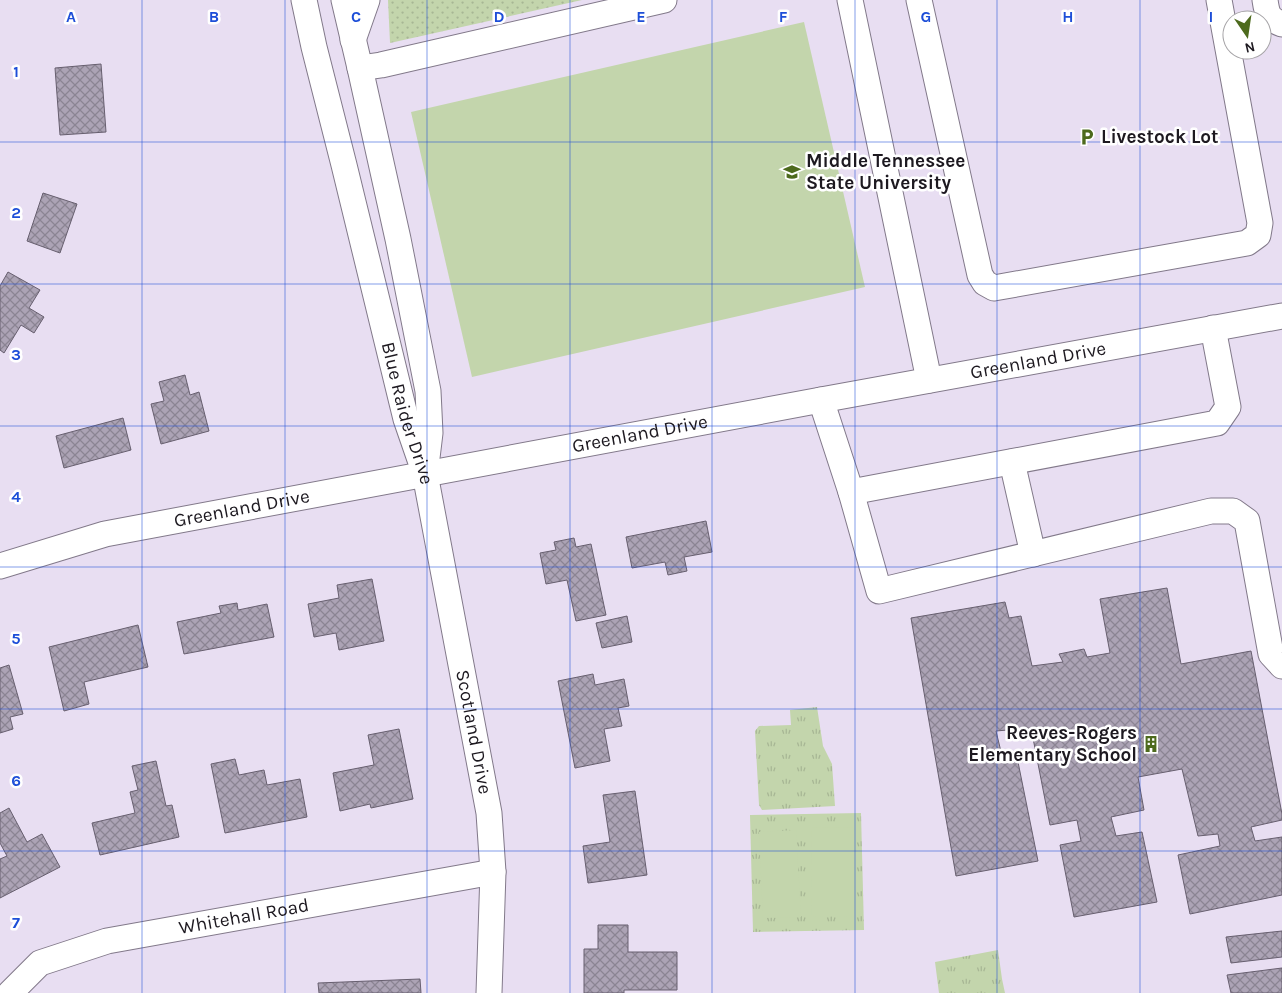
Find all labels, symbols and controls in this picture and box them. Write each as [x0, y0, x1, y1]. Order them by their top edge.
text: A [66, 7, 76, 26]
text: B [209, 7, 219, 26]
text: C [351, 7, 361, 26]
text: D [494, 7, 505, 26]
text: E [636, 7, 646, 26]
text: F [779, 7, 788, 26]
text: G [921, 7, 931, 26]
text: H [1062, 7, 1074, 26]
text: I [1209, 7, 1213, 26]
north arrow [1222, 10, 1272, 60]
text: N [1243, 38, 1257, 57]
text: 1 [13, 62, 19, 81]
place label: Livestock Lot [1101, 126, 1219, 148]
parking icon: Livestock Lot [1077, 127, 1097, 147]
place label: Middle Tennessee State University [806, 150, 965, 194]
school or university icon: Middle Tennessee State University [782, 162, 802, 182]
text: 2 [11, 203, 21, 222]
street label: Greenland Drive [969, 337, 1108, 384]
street label: Blue Raider Drive [377, 340, 438, 486]
text: 3 [11, 345, 21, 364]
street label: Greenland Drive [570, 410, 710, 457]
street label: Greenland Drive [172, 485, 312, 532]
text: 4 [11, 487, 21, 506]
text: 5 [11, 629, 21, 648]
street label: Scotland Drive [451, 668, 496, 796]
place label: Reeves-Rogers Elementary School [968, 722, 1137, 766]
building icon: Reeves-Rogers Elementary School [1141, 734, 1161, 754]
text: 6 [11, 771, 21, 790]
street label: Whitehall Road [177, 894, 311, 939]
text: 7 [12, 913, 20, 932]

